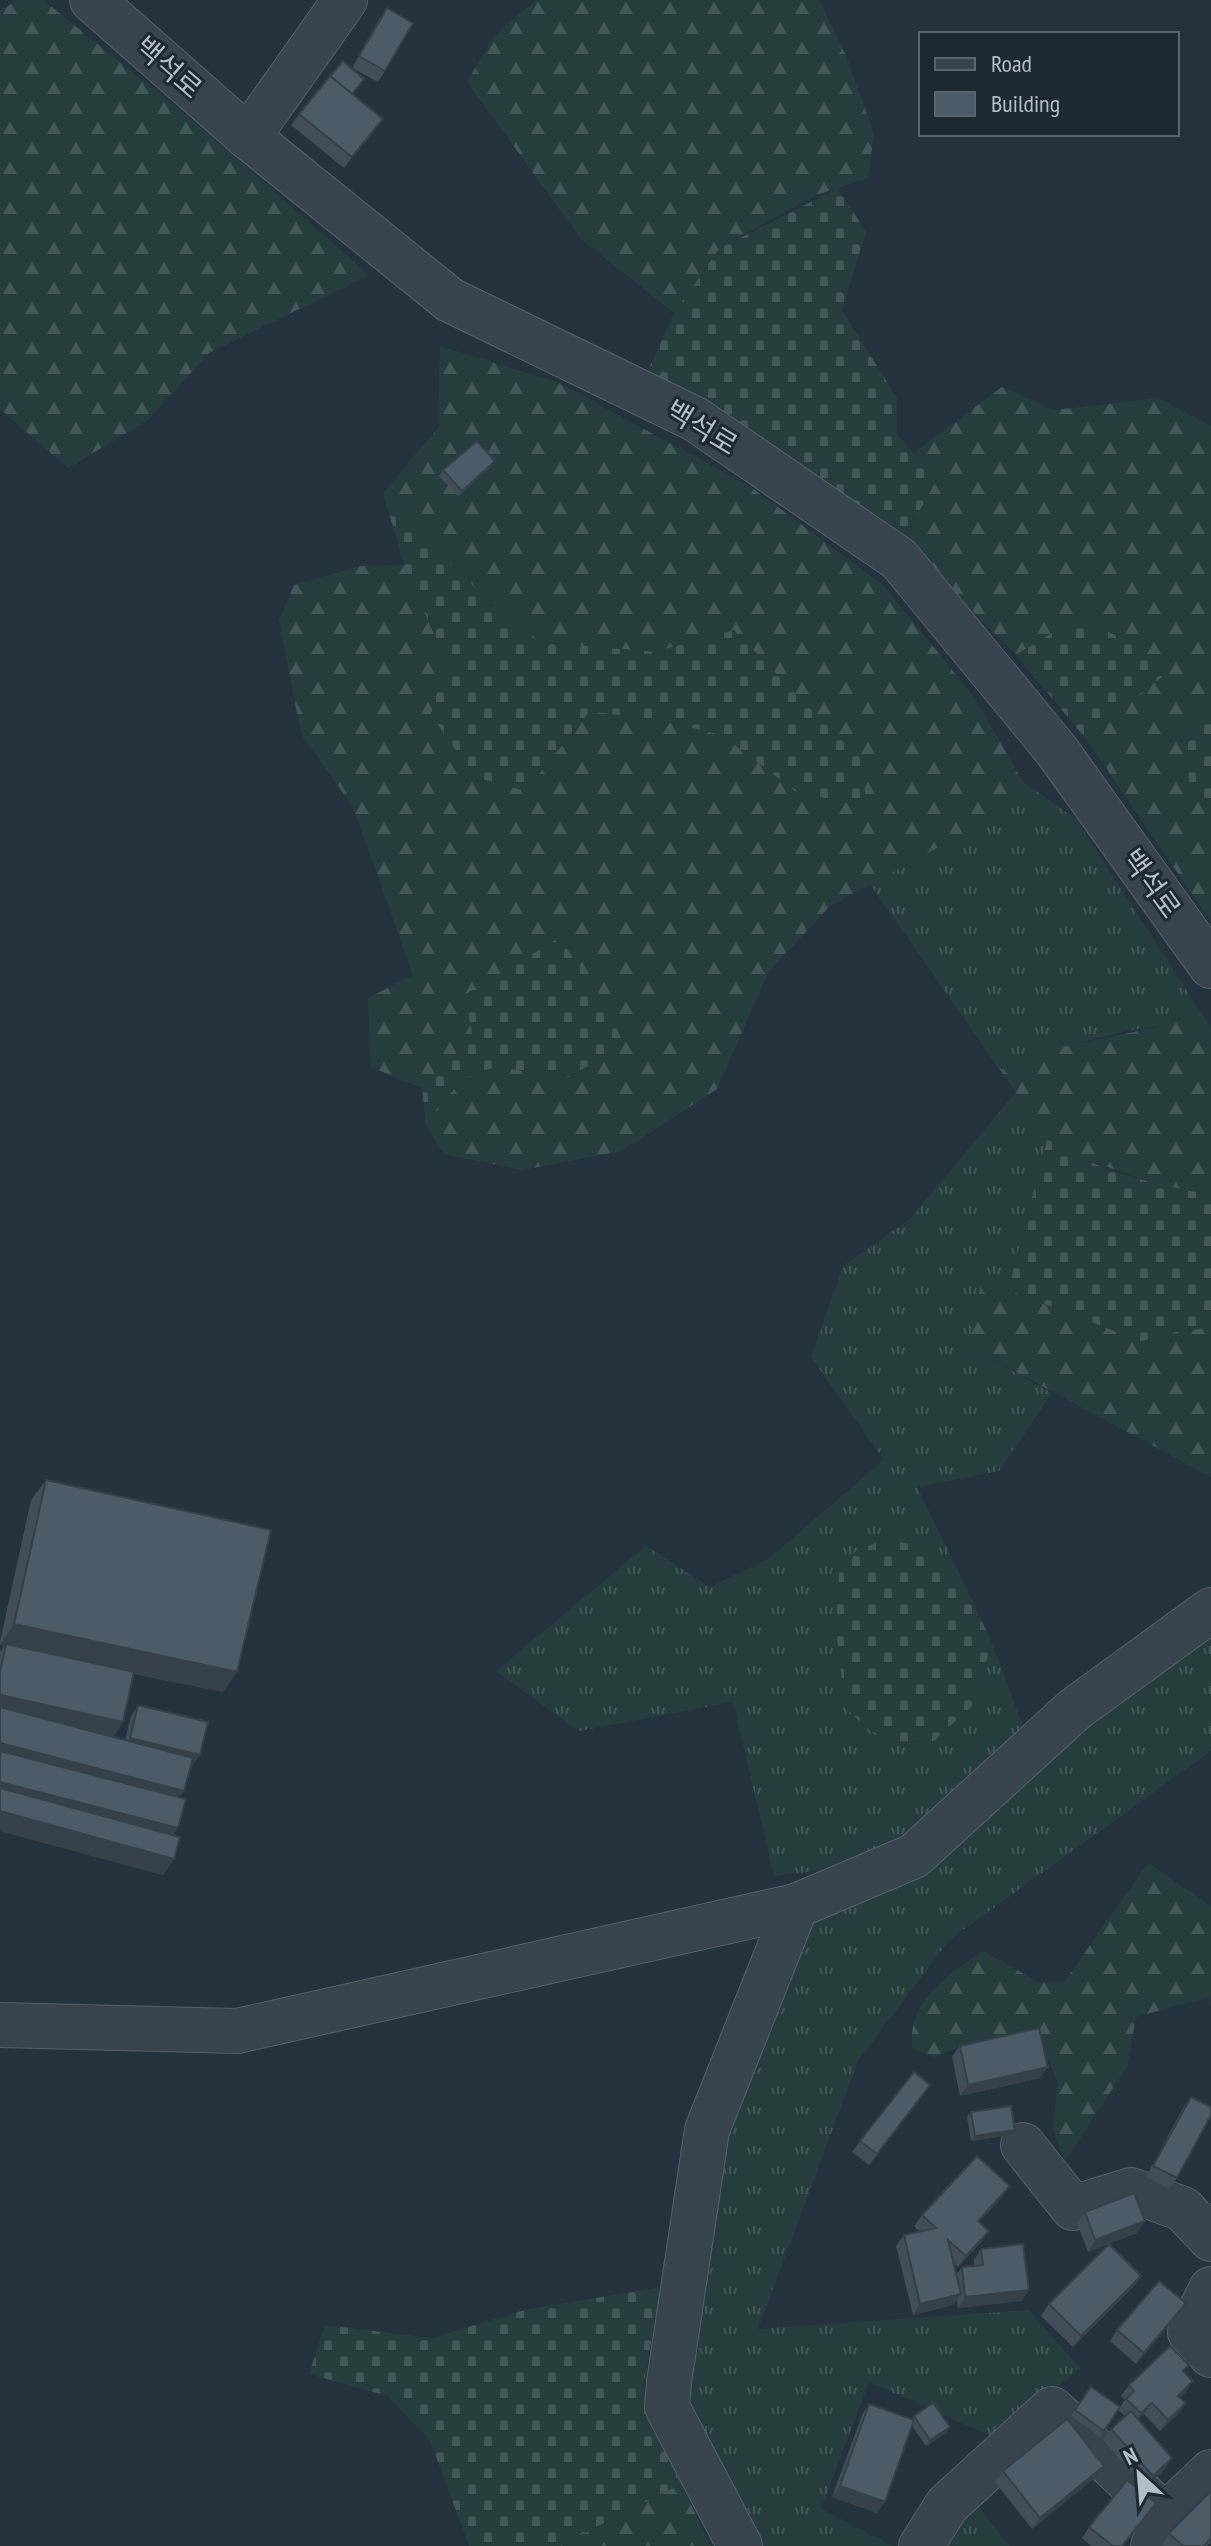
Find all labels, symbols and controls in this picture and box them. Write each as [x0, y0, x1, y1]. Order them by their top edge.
street label: 백석로 [128, 28, 210, 106]
legend [919, 32, 1179, 136]
text: Road [991, 48, 1032, 79]
text: Building [991, 88, 1060, 119]
street label: 백석로 [659, 391, 745, 463]
street label: 백석로 [1114, 841, 1190, 925]
north arrow [1099, 2434, 1179, 2514]
text: N [1119, 2441, 1142, 2471]

